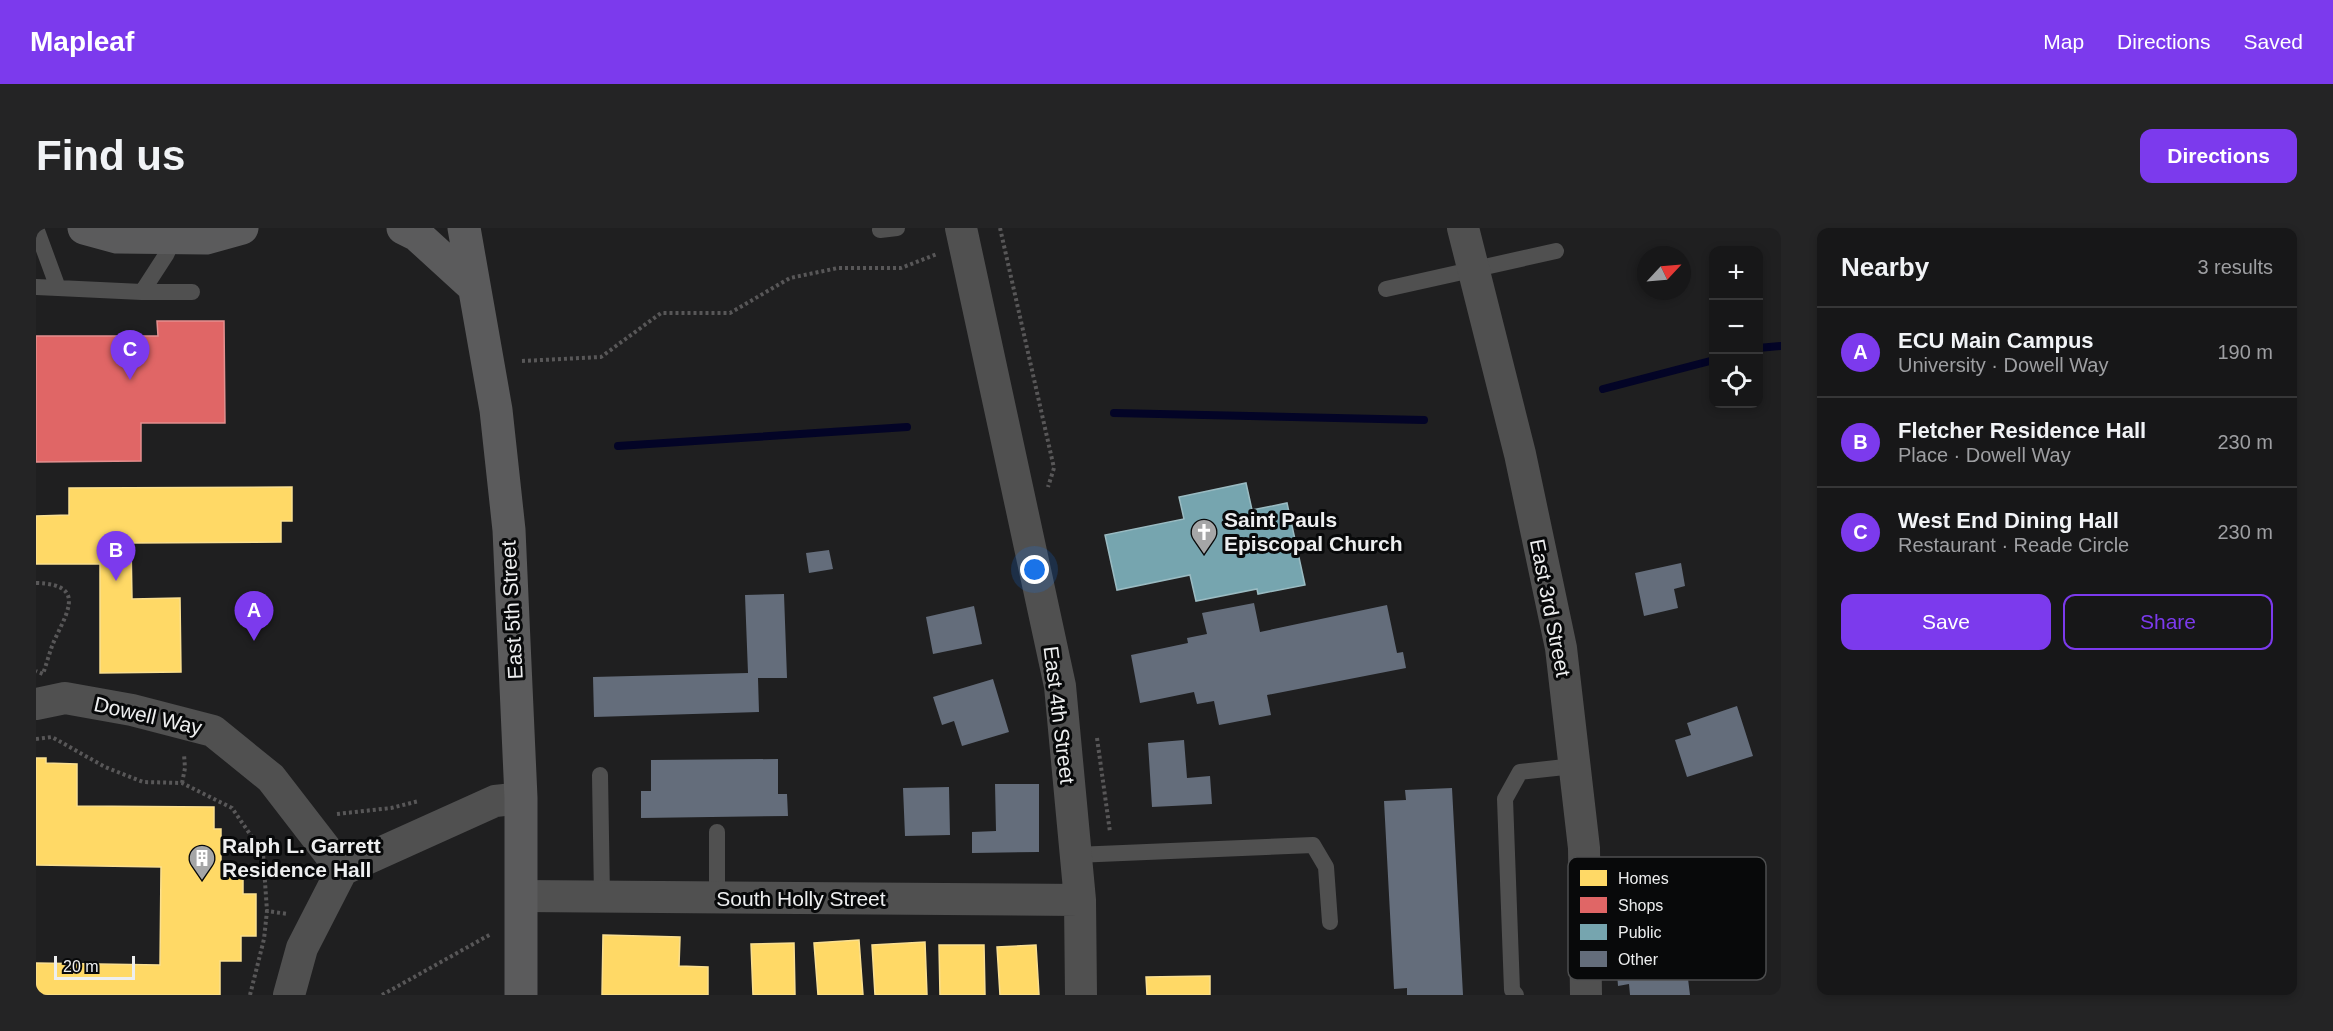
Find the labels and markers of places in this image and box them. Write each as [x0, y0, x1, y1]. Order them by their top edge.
pin: C [110, 330, 149, 380]
place label: Saint Pauls Episcopal Church [1224, 508, 1403, 555]
church icon: Saint Pauls Episcopal Church [1189, 517, 1219, 555]
pin: B [96, 532, 136, 581]
pin: A [234, 592, 274, 641]
place label: Ralph L. Garrett Residence Hall [222, 834, 381, 881]
building icon: Ralph L. Garrett Residence Hall [187, 843, 217, 881]

